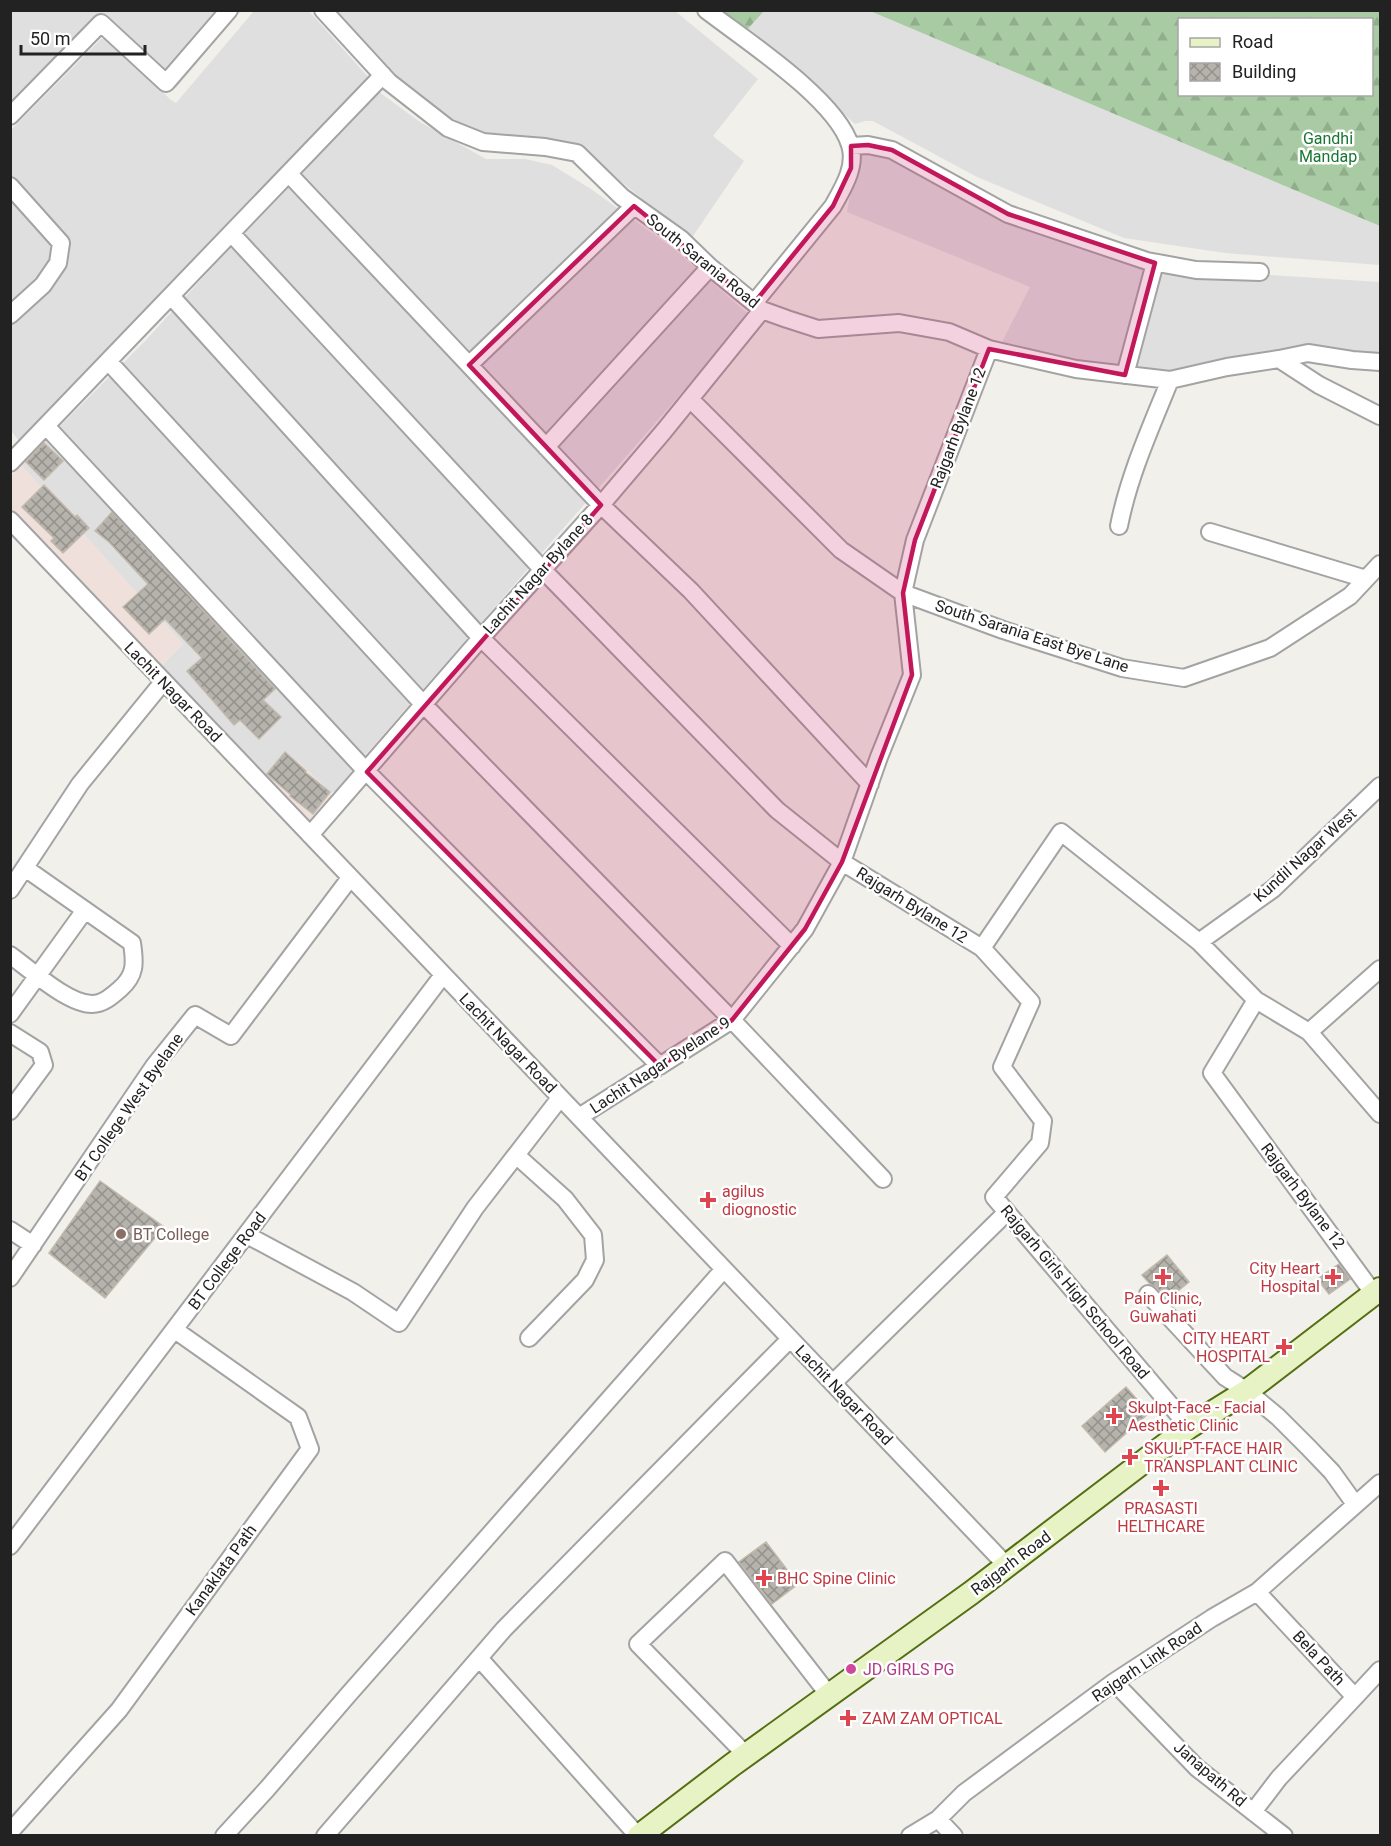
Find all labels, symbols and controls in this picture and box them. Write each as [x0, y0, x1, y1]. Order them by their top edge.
scale bar [21, 18, 146, 56]
legend [1178, 18, 1373, 96]
text: 50 m [30, 28, 70, 49]
text: Road [1232, 31, 1273, 52]
text: Building [1232, 61, 1296, 82]
park label: Gandhi Mandap [1299, 129, 1357, 166]
street label: South Sarania Road [643, 210, 763, 312]
street label: Rajgarh Bylane 12 [926, 365, 990, 491]
street label: Lachit Nagar Bylane 8 [479, 510, 597, 638]
street label: South Sarania East Bye Lane [933, 596, 1131, 676]
street label: Lachit Nagar Road [120, 638, 226, 746]
street label: Kundil Nagar West [1250, 804, 1360, 906]
street label: Rajgarh Bylane 12 [853, 863, 971, 947]
street label: Lachit Nagar Road [455, 989, 561, 1097]
street label: Lachit Nagar Byelane 9 [586, 1012, 734, 1118]
street label: BT College West Byelane [71, 1029, 187, 1185]
street label: Rajgarh Bylane 12 [1257, 1139, 1349, 1253]
place label: agilus diognostic [722, 1182, 797, 1219]
marker: agilus diognostic [699, 1191, 717, 1209]
street label: Rajgarh Girls High School Road [997, 1201, 1153, 1383]
street label: BT College Road [184, 1209, 270, 1313]
place label: BT College [133, 1225, 209, 1244]
marker: BT College [114, 1227, 128, 1241]
place label: City Heart Hospital [1249, 1259, 1320, 1296]
marker: Pain Clinic, Guwahati [1154, 1268, 1172, 1286]
marker: City Heart Hospital [1324, 1268, 1342, 1286]
place label: Pain Clinic, Guwahati [1124, 1289, 1202, 1326]
place label: CITY HEART HOSPITAL [1182, 1329, 1270, 1366]
marker: CITY HEART HOSPITAL [1275, 1338, 1293, 1356]
street label: Lachit Nagar Road [791, 1341, 897, 1449]
place label: Skulpt-Face - Facial Aesthetic Clinic [1128, 1398, 1266, 1435]
marker: Skulpt-Face - Facial Aesthetic Clinic [1105, 1407, 1123, 1425]
place label: SKULPT-FACE HAIR TRANSPLANT CLINIC [1144, 1439, 1298, 1476]
marker: SKULPT-FACE HAIR TRANSPLANT CLINIC [1121, 1448, 1139, 1466]
marker: PRASASTI HELTHCARE [1152, 1479, 1170, 1497]
place label: PRASASTI HELTHCARE [1117, 1499, 1205, 1536]
street label: Kanaklata Path [182, 1521, 260, 1619]
street label: Rajgarh Road [967, 1527, 1055, 1599]
marker: BHC Spine Clinic [755, 1569, 773, 1587]
place label: BHC Spine Clinic [777, 1569, 896, 1588]
street label: Rajgarh Link Road [1088, 1618, 1206, 1706]
street label: Bela Path [1289, 1627, 1349, 1689]
place label: JD GIRLS PG [863, 1660, 954, 1679]
marker: JD GIRLS PG [844, 1662, 858, 1676]
marker: ZAM ZAM OPTICAL [839, 1709, 857, 1727]
place label: ZAM ZAM OPTICAL [862, 1709, 1003, 1728]
street label: Janapath Rd [1170, 1737, 1250, 1811]

